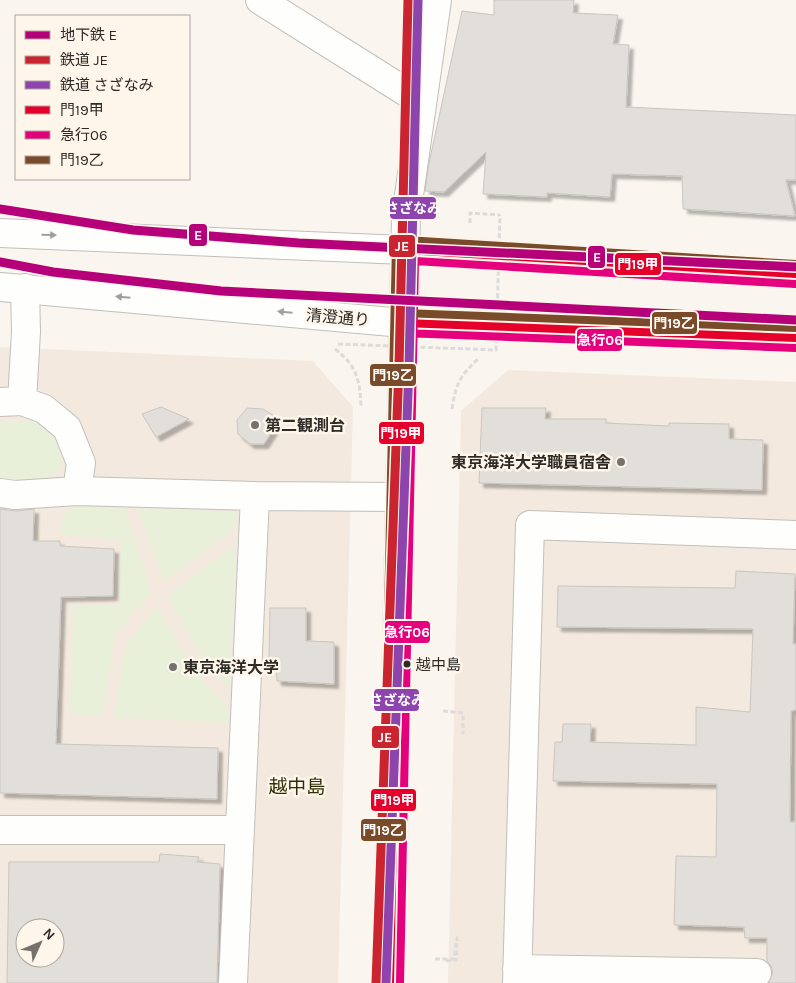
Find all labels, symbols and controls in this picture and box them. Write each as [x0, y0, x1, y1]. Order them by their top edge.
legend [15, 15, 190, 180]
text: 地下鉄 E [60, 26, 117, 44]
text: 鉄道 JE [60, 51, 108, 69]
text: 鉄道 さざなみ [60, 76, 154, 94]
text: 門19甲 [60, 101, 104, 119]
text: 急行06 [60, 126, 108, 144]
text: 門19乙 [60, 151, 104, 169]
line badge: さざなみ [389, 196, 437, 220]
text: さざなみ [385, 200, 441, 217]
line badge: E [188, 223, 208, 247]
text: E [194, 227, 202, 244]
one-way arrow [41, 232, 57, 240]
line badge: JE [388, 234, 416, 258]
text: JE [395, 238, 409, 255]
line badge: E [587, 245, 606, 269]
text: E [593, 249, 601, 266]
line badge: 門19甲 [614, 252, 662, 276]
text: 門19甲 [617, 256, 659, 273]
one-way arrow [115, 293, 131, 301]
street label: 清澄通り [305, 305, 371, 330]
one-way arrow [277, 308, 293, 316]
line badge: 門19乙 [651, 311, 698, 335]
text: 門19乙 [653, 315, 695, 332]
line badge: 急行06 [576, 328, 623, 352]
text: 急行06 [577, 332, 623, 349]
line badge: 門19乙 [369, 363, 417, 387]
text: 門19乙 [372, 367, 414, 384]
place label: 第二観測台 [265, 416, 345, 435]
marker: 第二観測台 [249, 419, 261, 431]
line badge: 門19甲 [378, 421, 425, 445]
text: 門19甲 [380, 425, 422, 442]
place label: 東京海洋大学職員宿舎 [451, 453, 611, 472]
marker: 東京海洋大学職員宿舎 [615, 456, 627, 468]
line badge: 急行06 [384, 620, 431, 644]
text: 急行06 [384, 624, 430, 641]
place label: 越中島 [415, 656, 461, 674]
place label: 東京海洋大学 [183, 658, 279, 677]
marker: 越中島 [402, 659, 412, 669]
marker: 東京海洋大学 [167, 661, 179, 673]
line badge: さざなみ [373, 688, 420, 712]
text: さざなみ [369, 692, 425, 709]
line badge: JE [371, 725, 400, 749]
text: JE [378, 729, 392, 746]
district label: 越中島 [268, 776, 326, 798]
line badge: 門19甲 [370, 788, 417, 812]
text: 門19甲 [373, 792, 415, 809]
line badge: 門19乙 [360, 818, 407, 842]
text: 門19乙 [362, 822, 404, 839]
north arrow [15, 918, 65, 968]
text: N [39, 925, 59, 944]

